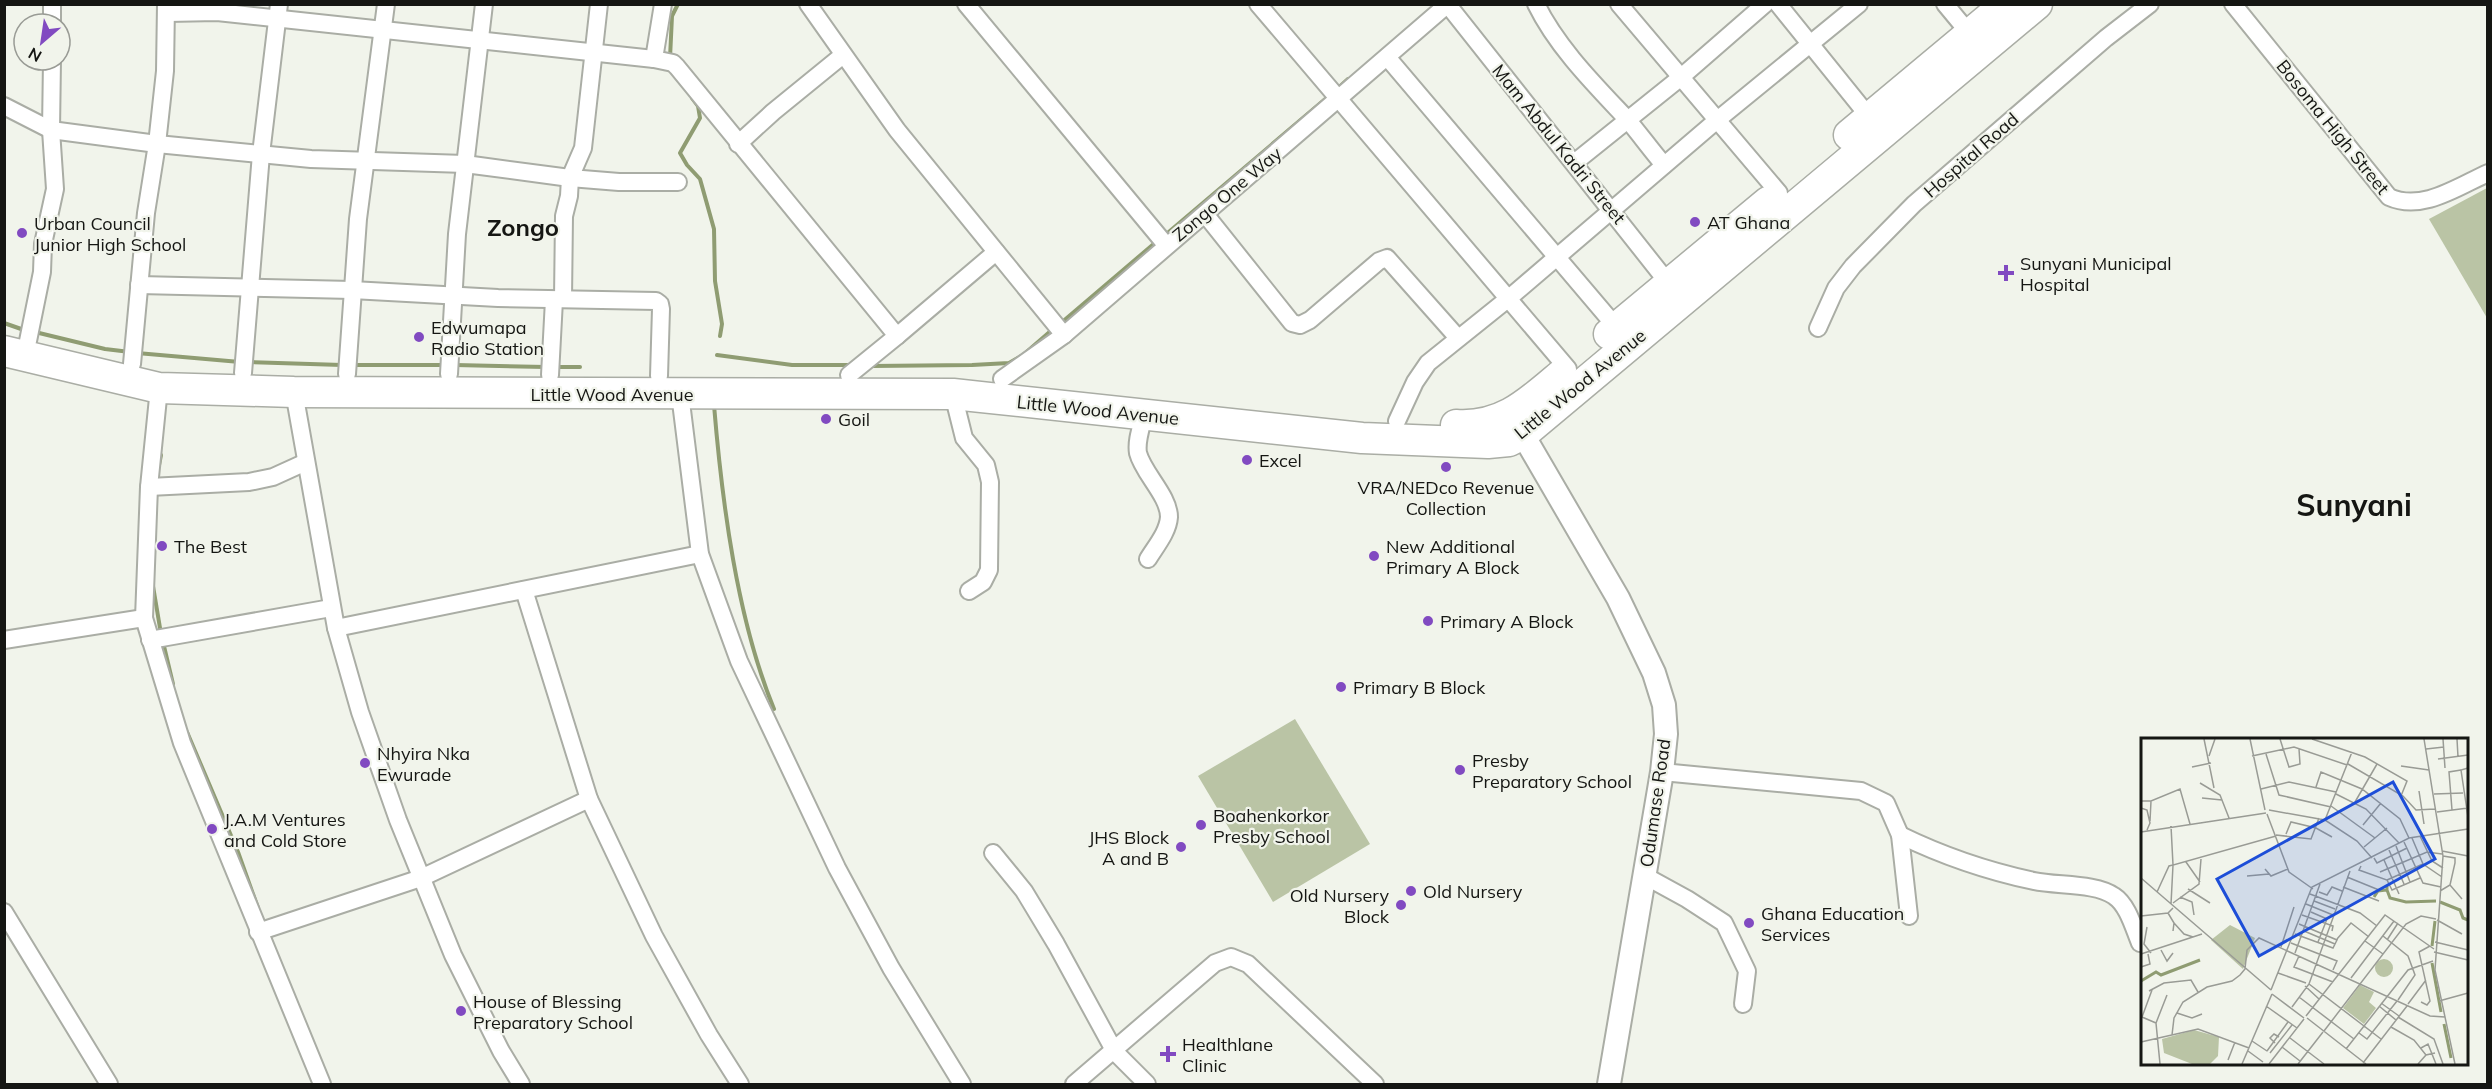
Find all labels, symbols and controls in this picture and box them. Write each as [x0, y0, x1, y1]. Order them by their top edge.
north arrow [12, 12, 72, 72]
text: N [25, 43, 45, 67]
street label: Bosoma High Street [2272, 55, 2394, 199]
street label: Mam Abdul Kadri Street [1487, 59, 1631, 229]
street label: Hospital Road [1919, 108, 2023, 202]
street label: Zongo One Way [1168, 141, 1287, 246]
place label: AT Ghana [1707, 211, 1790, 234]
place label: Urban Council Junior High School [34, 212, 186, 256]
district label: Zongo [487, 212, 559, 242]
marker: AT Ghana [1688, 215, 1702, 229]
marker: Urban Council Junior High School [15, 226, 29, 240]
place label: Sunyani Municipal Hospital [2020, 252, 2172, 296]
marker: Sunyani Municipal Hospital [1997, 264, 2015, 282]
place label: Edwumapa Radio Station [431, 316, 544, 360]
street label: Little Wood Avenue [1509, 324, 1651, 444]
marker: Edwumapa Radio Station [412, 330, 426, 344]
street label: Little Wood Avenue [531, 383, 693, 406]
street label: Little Wood Avenue [1016, 390, 1180, 430]
place label: Goil [838, 408, 870, 431]
marker: Goil [819, 412, 833, 426]
place label: Excel [1259, 449, 1302, 472]
marker: Excel [1240, 453, 1254, 467]
marker: VRA/NEDco Revenue Collection [1439, 460, 1453, 474]
place label: VRA/NEDco Revenue Collection [1358, 476, 1534, 520]
district label: Sunyani [2296, 486, 2412, 524]
place label: The Best [174, 535, 247, 558]
place label: New Additional Primary A Block [1386, 535, 1520, 579]
marker: The Best [155, 539, 169, 553]
marker: New Additional Primary A Block [1367, 549, 1381, 563]
place label: Primary A Block [1440, 610, 1574, 633]
marker: Primary A Block [1421, 614, 1435, 628]
place label: Primary B Block [1353, 676, 1486, 699]
marker: Primary B Block [1334, 680, 1348, 694]
street label: Odumase Road [1635, 737, 1675, 869]
inset map [2141, 738, 2468, 1065]
place label: Nhyira Nka Ewurade [377, 742, 470, 786]
place label: Presby Preparatory School [1472, 749, 1632, 793]
marker: Nhyira Nka Ewurade [358, 756, 372, 770]
marker: Presby Preparatory School [1453, 763, 1467, 777]
place label: Boahenkorkor Presby School [1213, 804, 1330, 848]
place label: J.A.M Ventures and Cold Store [224, 808, 346, 852]
marker: Boahenkorkor Presby School [1194, 818, 1208, 832]
marker: J.A.M Ventures and Cold Store [205, 822, 219, 836]
place label: JHS Block A and B [1088, 826, 1170, 870]
marker: JHS Block A and B [1174, 840, 1188, 854]
place label: Old Nursery [1423, 880, 1523, 903]
place label: Old Nursery Block [1290, 884, 1390, 928]
marker: Old Nursery [1404, 884, 1418, 898]
marker: Old Nursery Block [1394, 898, 1408, 912]
place label: Ghana Education Services [1761, 902, 1904, 946]
marker: Ghana Education Services [1742, 916, 1756, 930]
place label: House of Blessing Preparatory School [473, 990, 633, 1034]
marker: House of Blessing Preparatory School [454, 1004, 468, 1018]
place label: Healthlane Clinic [1182, 1033, 1273, 1077]
marker: Healthlane Clinic [1159, 1045, 1177, 1063]

